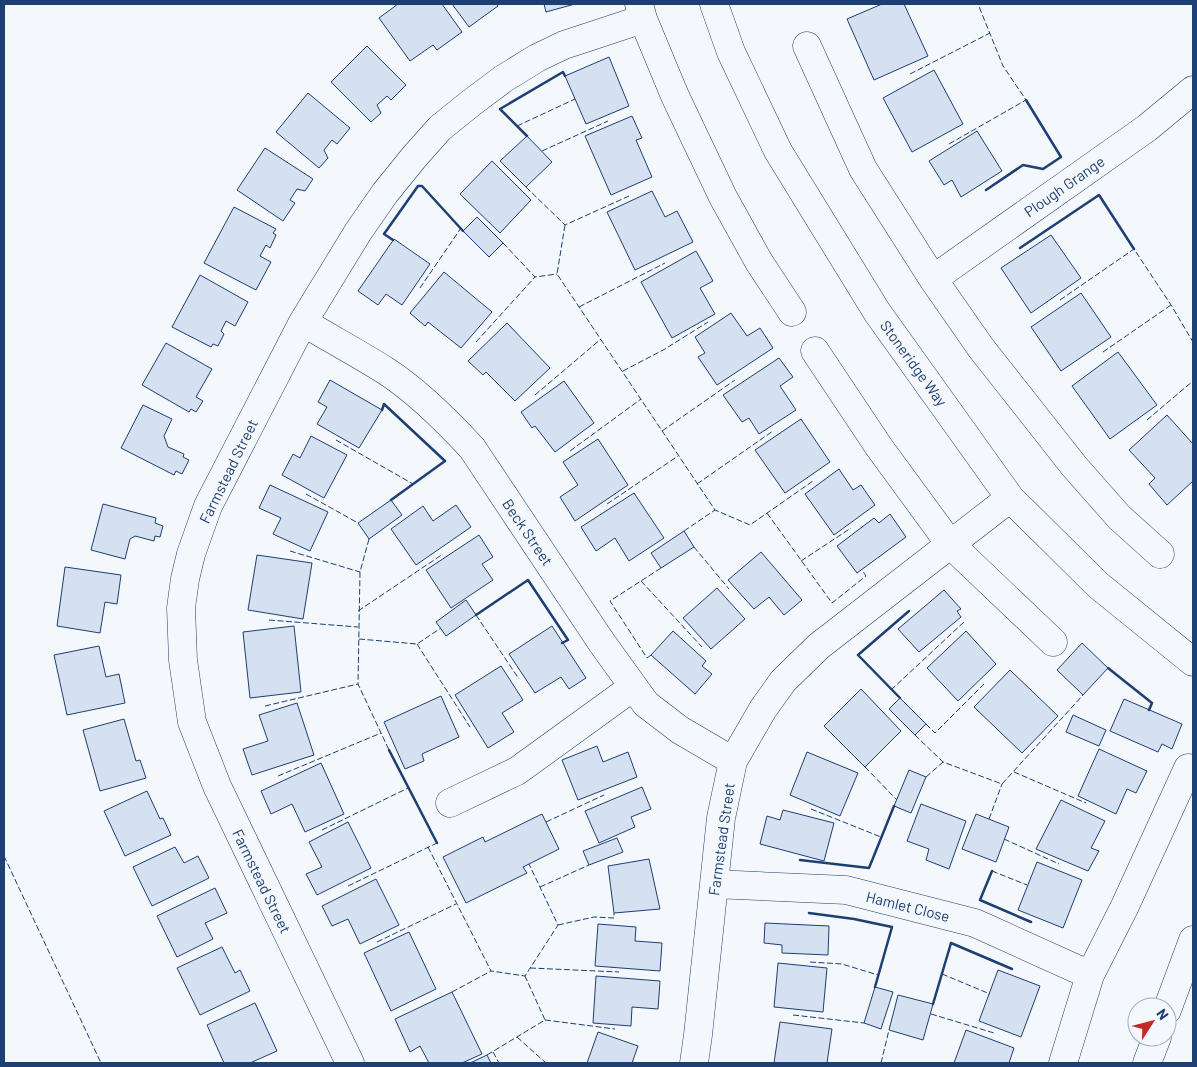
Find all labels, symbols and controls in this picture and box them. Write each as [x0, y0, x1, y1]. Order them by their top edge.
street label: Plough Grange [1020, 152, 1108, 220]
street label: Stoneridge Way [877, 317, 951, 409]
street label: Farmstead Street [195, 416, 261, 526]
street label: Beck Street [499, 495, 557, 569]
street label: Farmstead Street [704, 781, 738, 897]
street label: Farmstead Street [229, 826, 295, 936]
street label: Hamlet Close [864, 887, 952, 925]
north arrow [1127, 997, 1177, 1047]
text: N [1153, 1005, 1173, 1023]

